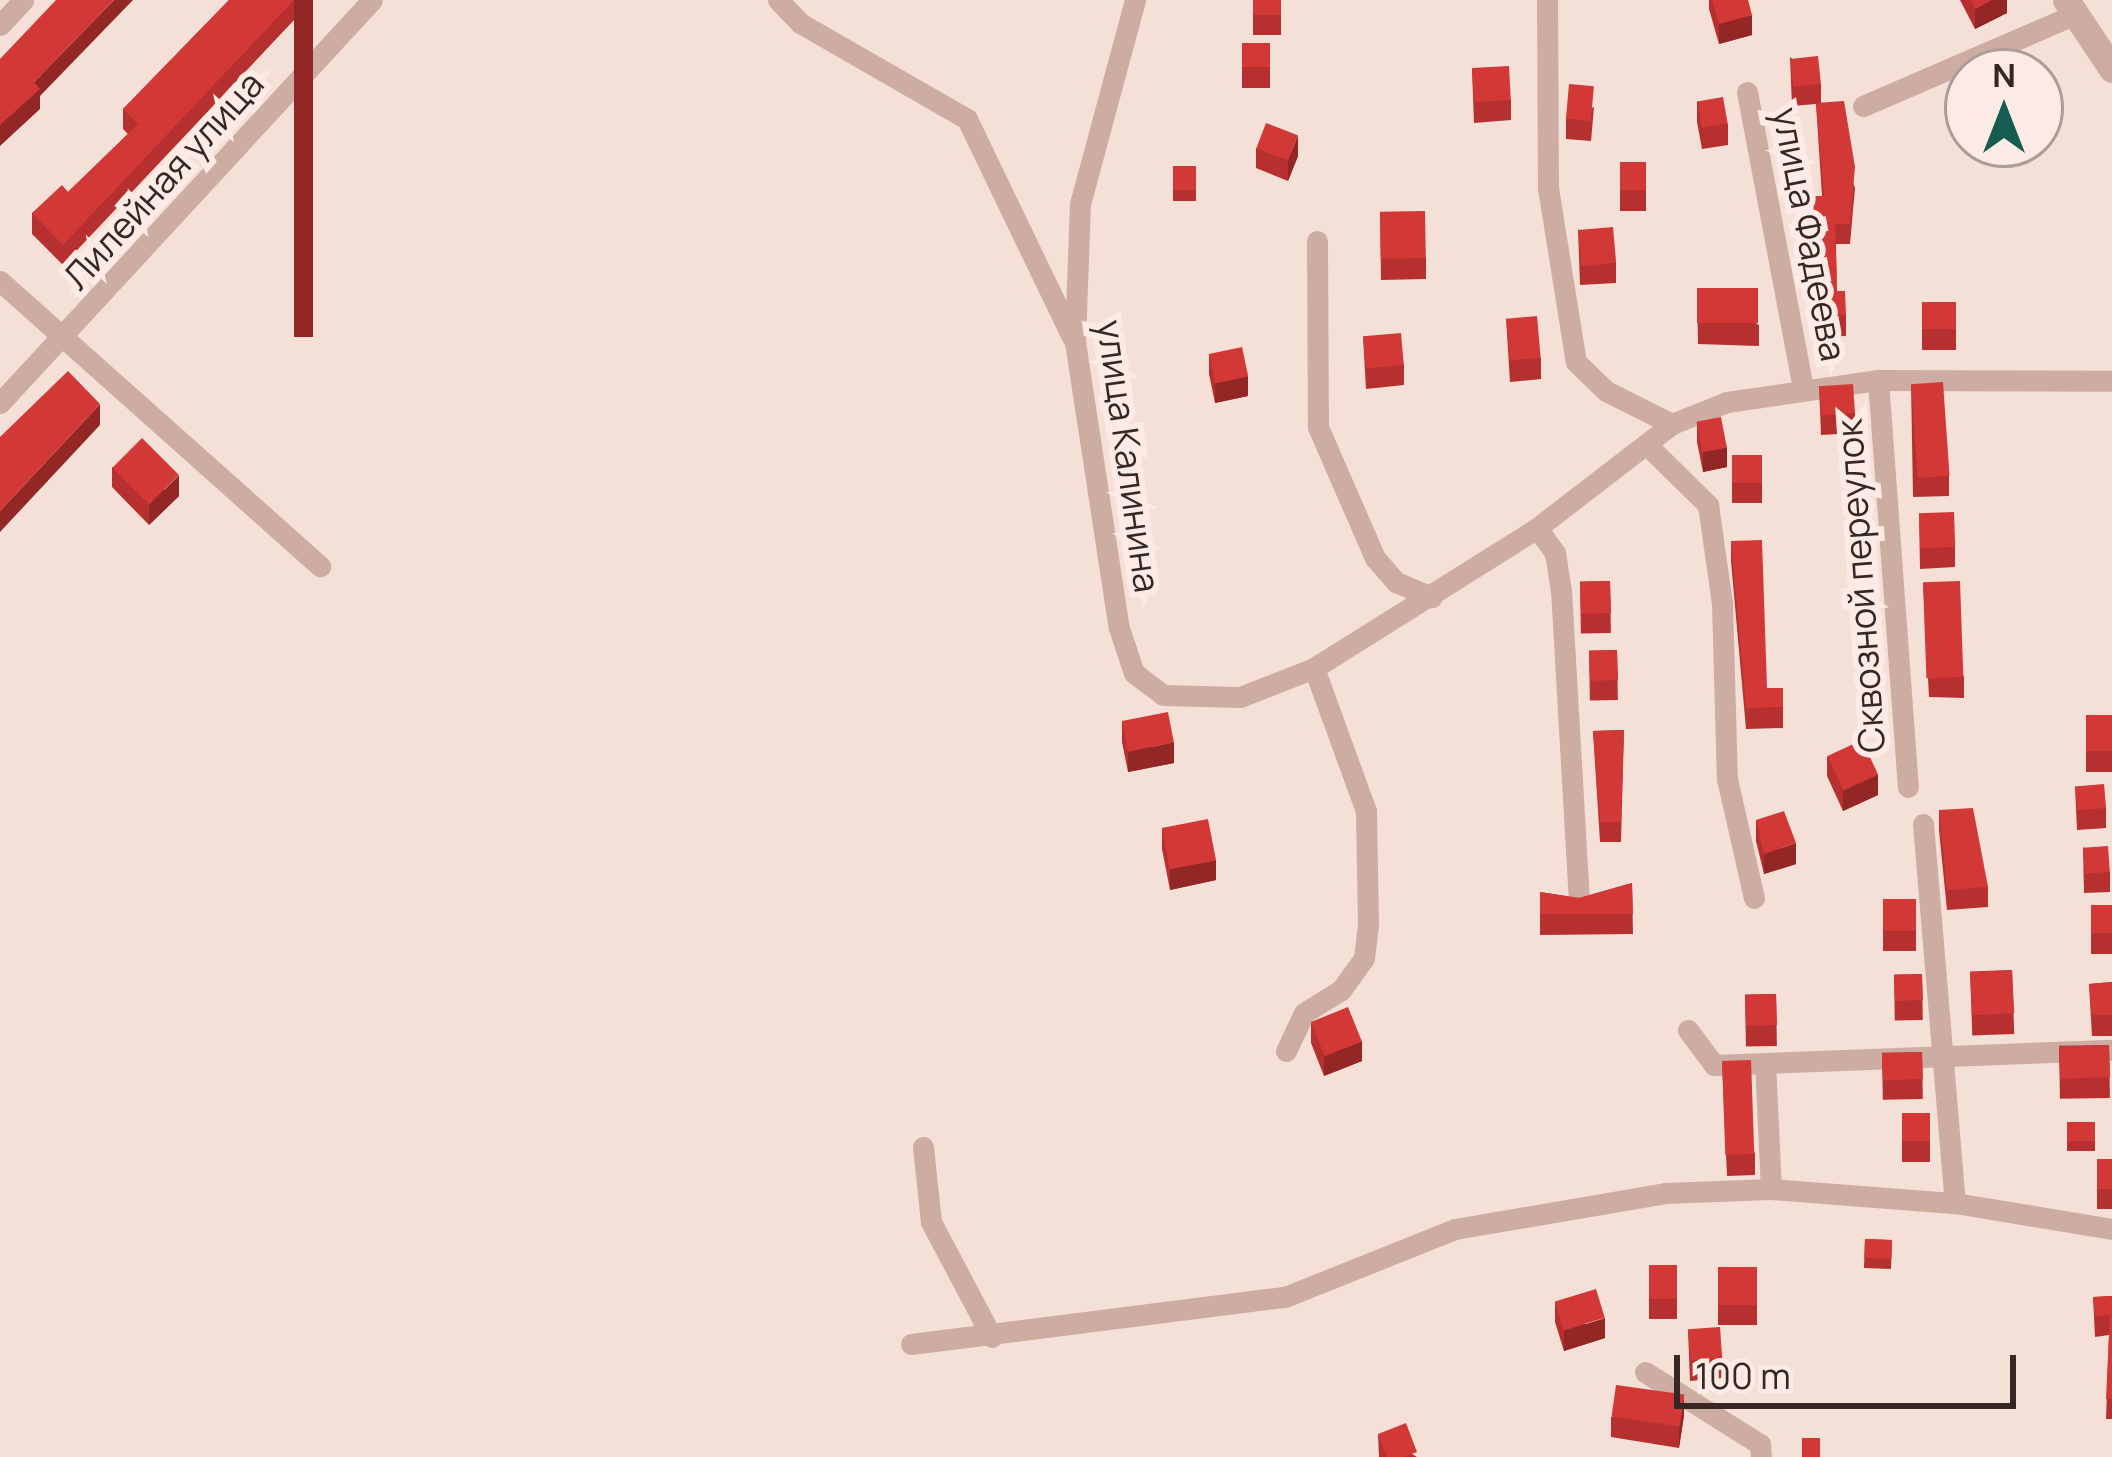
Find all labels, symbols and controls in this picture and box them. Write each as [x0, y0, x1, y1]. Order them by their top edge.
north arrow [1944, 48, 2064, 168]
text: N [1992, 52, 2016, 97]
street label: Лилейная улица [54, 62, 272, 298]
street label: улица Фадеева [1764, 104, 1856, 364]
street label: улица Калинина [1089, 317, 1169, 595]
street label: Сквозной переулок [1827, 418, 1893, 754]
scale bar [1680, 1331, 2022, 1405]
text: 100 m [1695, 1351, 1791, 1400]

